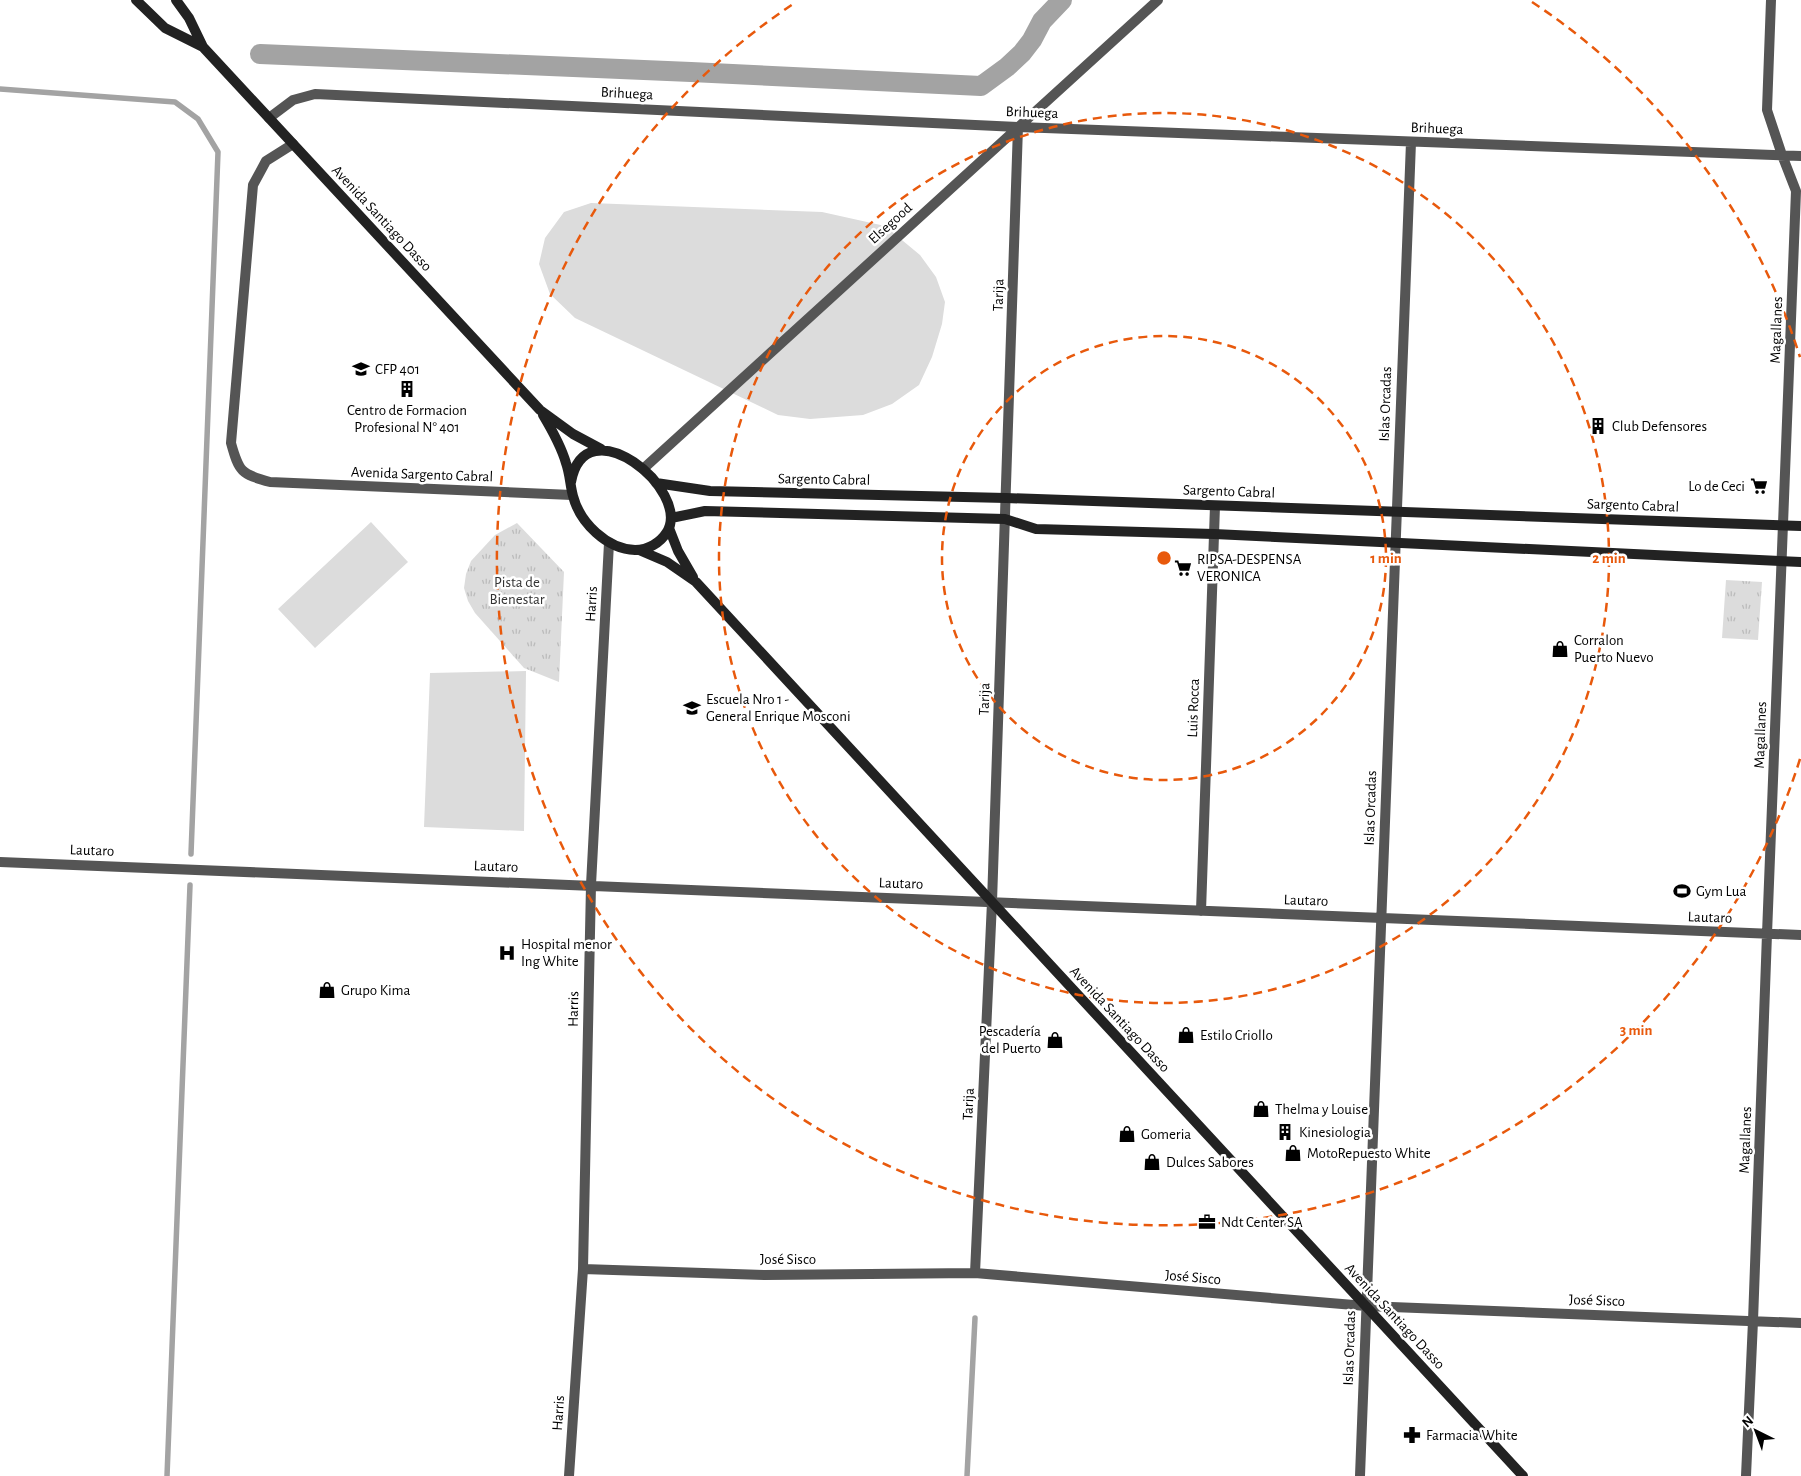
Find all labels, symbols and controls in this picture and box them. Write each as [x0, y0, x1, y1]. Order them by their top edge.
street label: Brihuega [600, 85, 654, 102]
street label: Brihuega [1005, 104, 1059, 121]
street label: Brihuega [1410, 120, 1464, 137]
street label: Avenida Santiago Dasso [329, 162, 434, 274]
street label: Elsegood [866, 200, 915, 247]
street label: Tarija [990, 278, 1007, 312]
street label: Magallanes [1768, 296, 1785, 364]
school or university icon: CFP 401 [351, 359, 371, 379]
place label: CFP 401 [375, 362, 420, 377]
street label: Islas Orcadas [1377, 366, 1394, 442]
building icon: Centro de Formacion Profesional N° 401 [397, 379, 417, 399]
place label: Centro de Formacion Profesional N° 401 [347, 403, 467, 435]
building icon: Club Defensores [1588, 416, 1608, 436]
place label: Club Defensores [1612, 419, 1707, 434]
street label: Avenida Sargento Cabral [351, 465, 493, 484]
street label: Sargento Cabral [778, 471, 870, 488]
supermarket icon: Lo de Ceci [1749, 476, 1769, 496]
place label: Lo de Ceci [1688, 479, 1745, 494]
street label: Sargento Cabral [1183, 482, 1275, 501]
street label: Sargento Cabral [1587, 496, 1679, 515]
centre of rings [1155, 549, 1173, 567]
text: 1 min [1370, 551, 1402, 566]
text: 2 min [1592, 551, 1626, 566]
place label: RIPSA-DESPENSA VERONICA [1197, 552, 1302, 584]
supermarket icon: RIPSA-DESPENSA VERONICA [1173, 558, 1193, 578]
park label: Pista de Bienestar [489, 575, 545, 607]
street label: Harris [583, 586, 600, 622]
place label: Corralon Puerto Nuevo [1574, 633, 1654, 665]
shop icon: Corralon Puerto Nuevo [1550, 639, 1570, 659]
street label: Luis Rocca [1185, 678, 1202, 738]
street label: Tarija [976, 682, 993, 716]
place label: Escuela Nro 1 - General Enrique Mosconi [706, 692, 851, 724]
school or university icon: Escuela Nro 1 - General Enrique Mosconi [682, 698, 702, 718]
street label: Magallanes [1752, 701, 1769, 769]
street label: Islas Orcadas [1362, 770, 1379, 846]
street label: Lautaro [69, 842, 115, 859]
street label: Lautaro [473, 858, 519, 875]
street label: Lautaro [878, 875, 924, 892]
sports icon: Gym Lua [1672, 881, 1692, 901]
place label: Gym Lua [1696, 884, 1746, 899]
street label: Lautaro [1283, 892, 1329, 909]
street label: Lautaro [1687, 909, 1733, 926]
place label: Hospital menor Ing White [521, 937, 612, 969]
hospital icon: Hospital menor Ing White [497, 943, 517, 963]
street label: Avenida Santiago Dasso [1067, 963, 1172, 1075]
shop icon: Grupo Kima [317, 980, 337, 1000]
place label: Grupo Kima [341, 983, 411, 998]
street label: Harris [566, 991, 581, 1027]
text: 3 min [1620, 1023, 1652, 1038]
place label: Pescadería del Puerto [979, 1024, 1041, 1056]
shop icon: Estilo Criollo [1176, 1025, 1196, 1045]
place label: Estilo Criollo [1200, 1028, 1273, 1043]
shop icon: Pescadería del Puerto [1045, 1030, 1065, 1050]
street label: Tarija [960, 1087, 977, 1121]
shop icon: Thelma y Louise [1251, 1099, 1271, 1119]
place label: Thelma y Louise [1275, 1102, 1368, 1117]
street label: Magallanes [1737, 1106, 1754, 1174]
building icon: Kinesiologia [1275, 1122, 1295, 1142]
shop icon: Gomeria [1117, 1124, 1137, 1144]
place label: Kinesiologia [1299, 1125, 1371, 1140]
place label: Gomeria [1141, 1127, 1191, 1142]
shop icon: MotoRepuesto White [1283, 1143, 1303, 1163]
place label: MotoRepuesto White [1307, 1146, 1431, 1161]
shop icon: Dulces Sabores [1142, 1152, 1162, 1172]
place label: Dulces Sabores [1166, 1155, 1254, 1170]
office icon: Ndt Center SA [1197, 1212, 1217, 1232]
place label: Ndt Center SA [1221, 1215, 1303, 1230]
street label: José Sisco [760, 1252, 816, 1267]
street label: Avenida Santiago Dasso [1342, 1260, 1447, 1372]
street label: José Sisco [1164, 1268, 1222, 1287]
street label: José Sisco [1569, 1292, 1625, 1309]
street label: Islas Orcadas [1341, 1310, 1358, 1386]
street label: Harris [550, 1395, 567, 1431]
north arrow [1731, 1406, 1781, 1456]
text: N [1740, 1414, 1756, 1431]
pharmacy icon: Farmacia White [1402, 1425, 1422, 1445]
place label: Farmacia White [1426, 1428, 1518, 1443]

